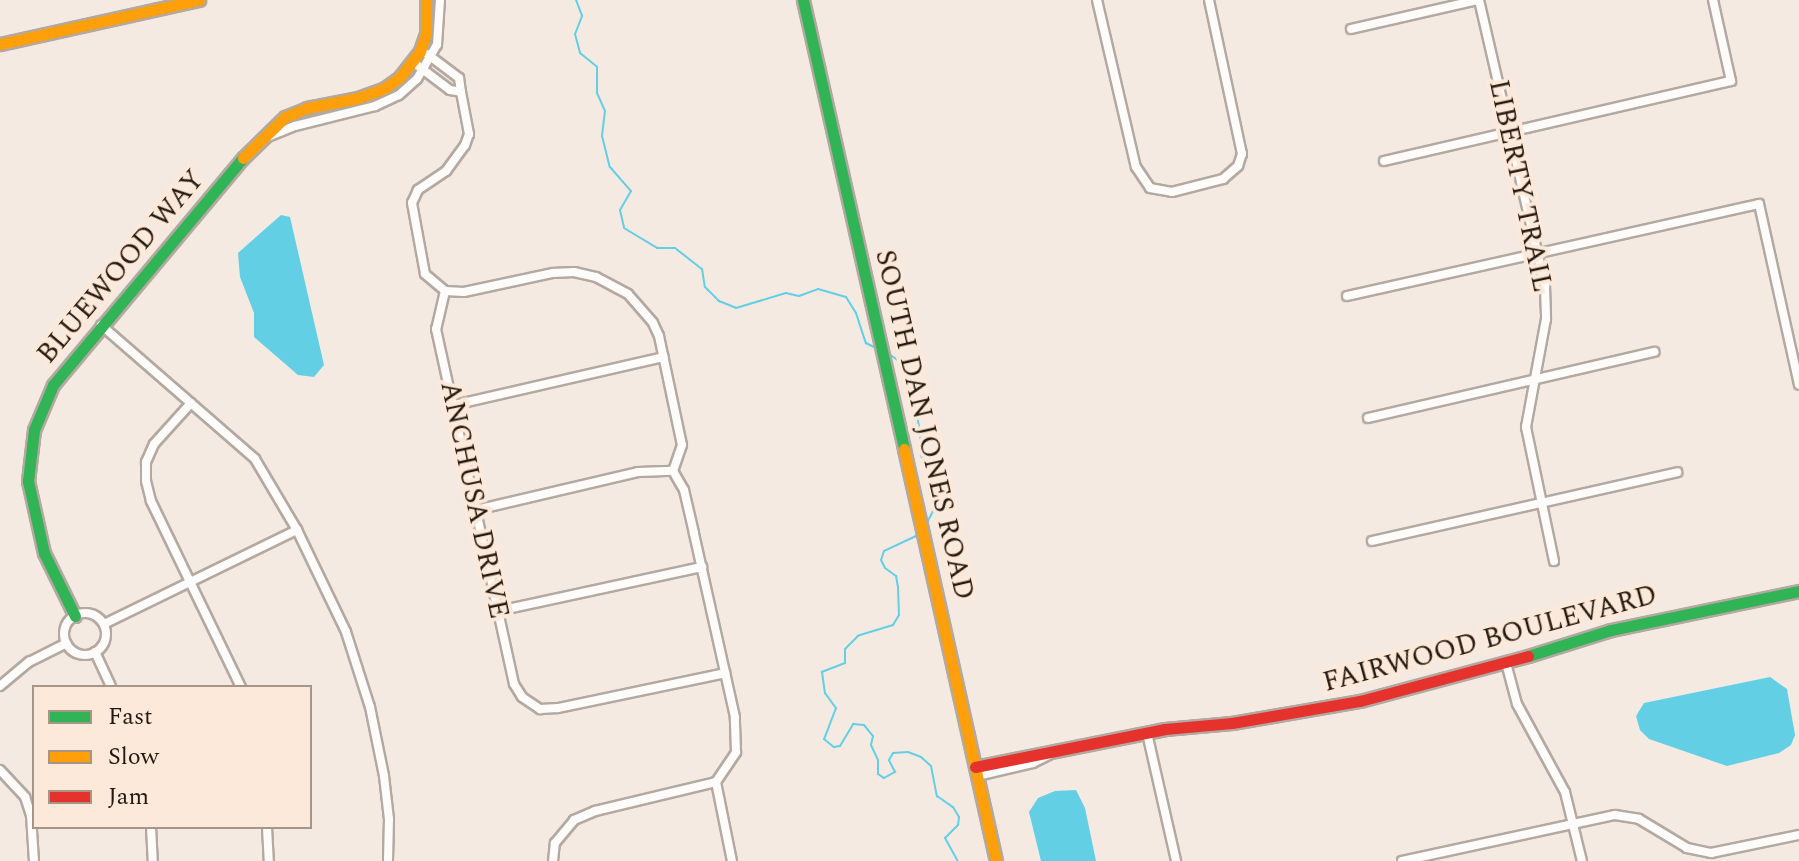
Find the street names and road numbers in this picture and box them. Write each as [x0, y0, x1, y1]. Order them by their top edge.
street label: LIBERTY TRAIL [1481, 77, 1559, 295]
street label: BLUEWOOD WAY [30, 163, 212, 371]
street label: SOUTH DAN JONES ROAD [867, 247, 981, 603]
street label: ANCHUSA DRIVE [432, 378, 516, 622]
street label: FAIRWOOD BOULEVARD [1319, 578, 1661, 700]

